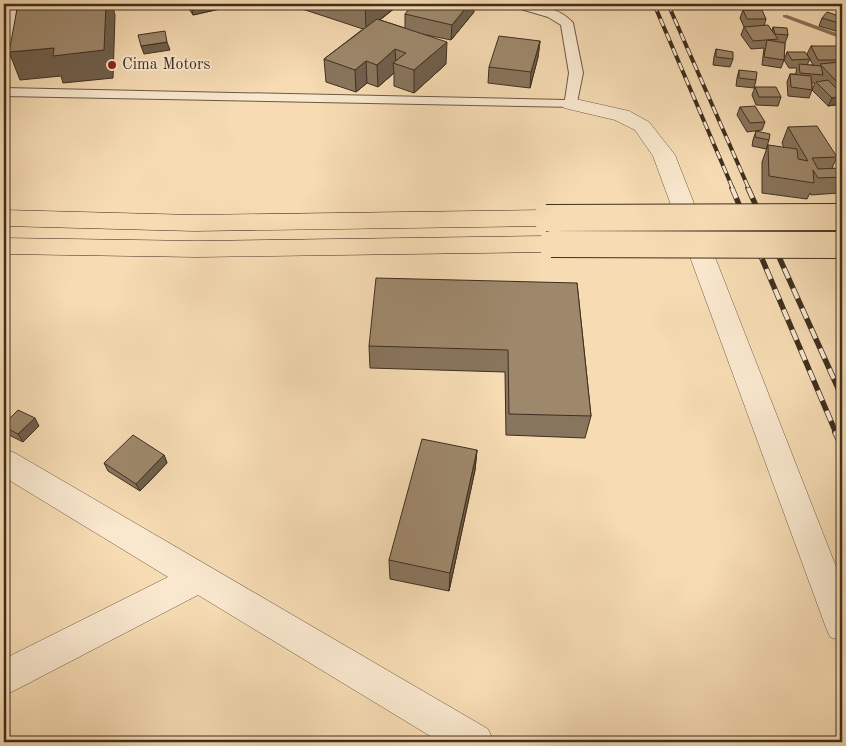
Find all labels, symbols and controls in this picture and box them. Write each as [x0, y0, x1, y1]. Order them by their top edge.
place label: Cima Motors [122, 57, 211, 73]
marker: Cima Motors [106, 59, 118, 71]

